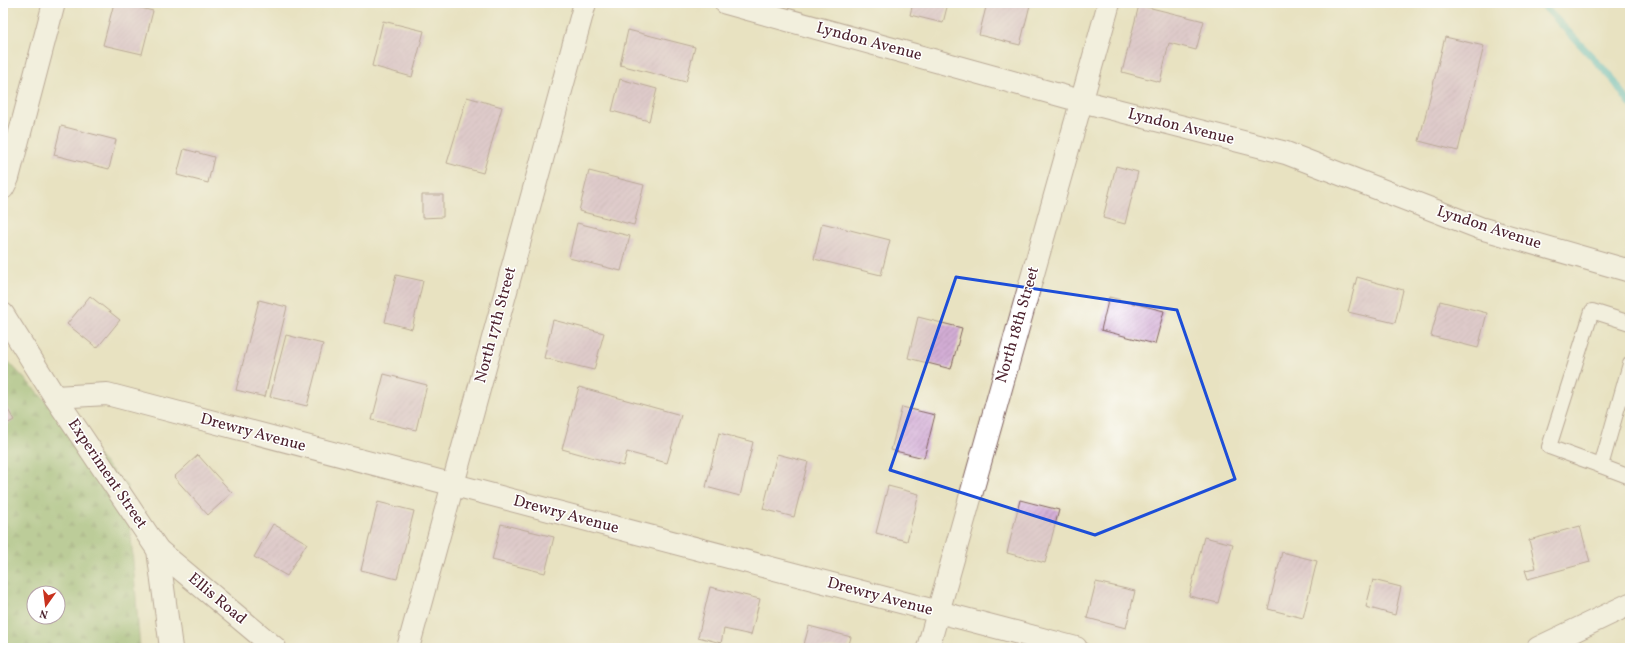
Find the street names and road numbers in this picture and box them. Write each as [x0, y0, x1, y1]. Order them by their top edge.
street label: Lyndon Avenue [814, 17, 924, 67]
street label: Lyndon Avenue [1126, 103, 1236, 151]
street label: Lyndon Avenue [1434, 201, 1544, 255]
street label: North 17th Street [470, 264, 522, 386]
street label: North 18th Street [991, 264, 1045, 386]
street label: Drewry Avenue [198, 408, 308, 458]
street label: Experiment Street [62, 415, 152, 534]
street label: Drewry Avenue [511, 490, 621, 540]
street label: Ellis Road [183, 568, 251, 630]
street label: Drewry Avenue [825, 572, 935, 622]

